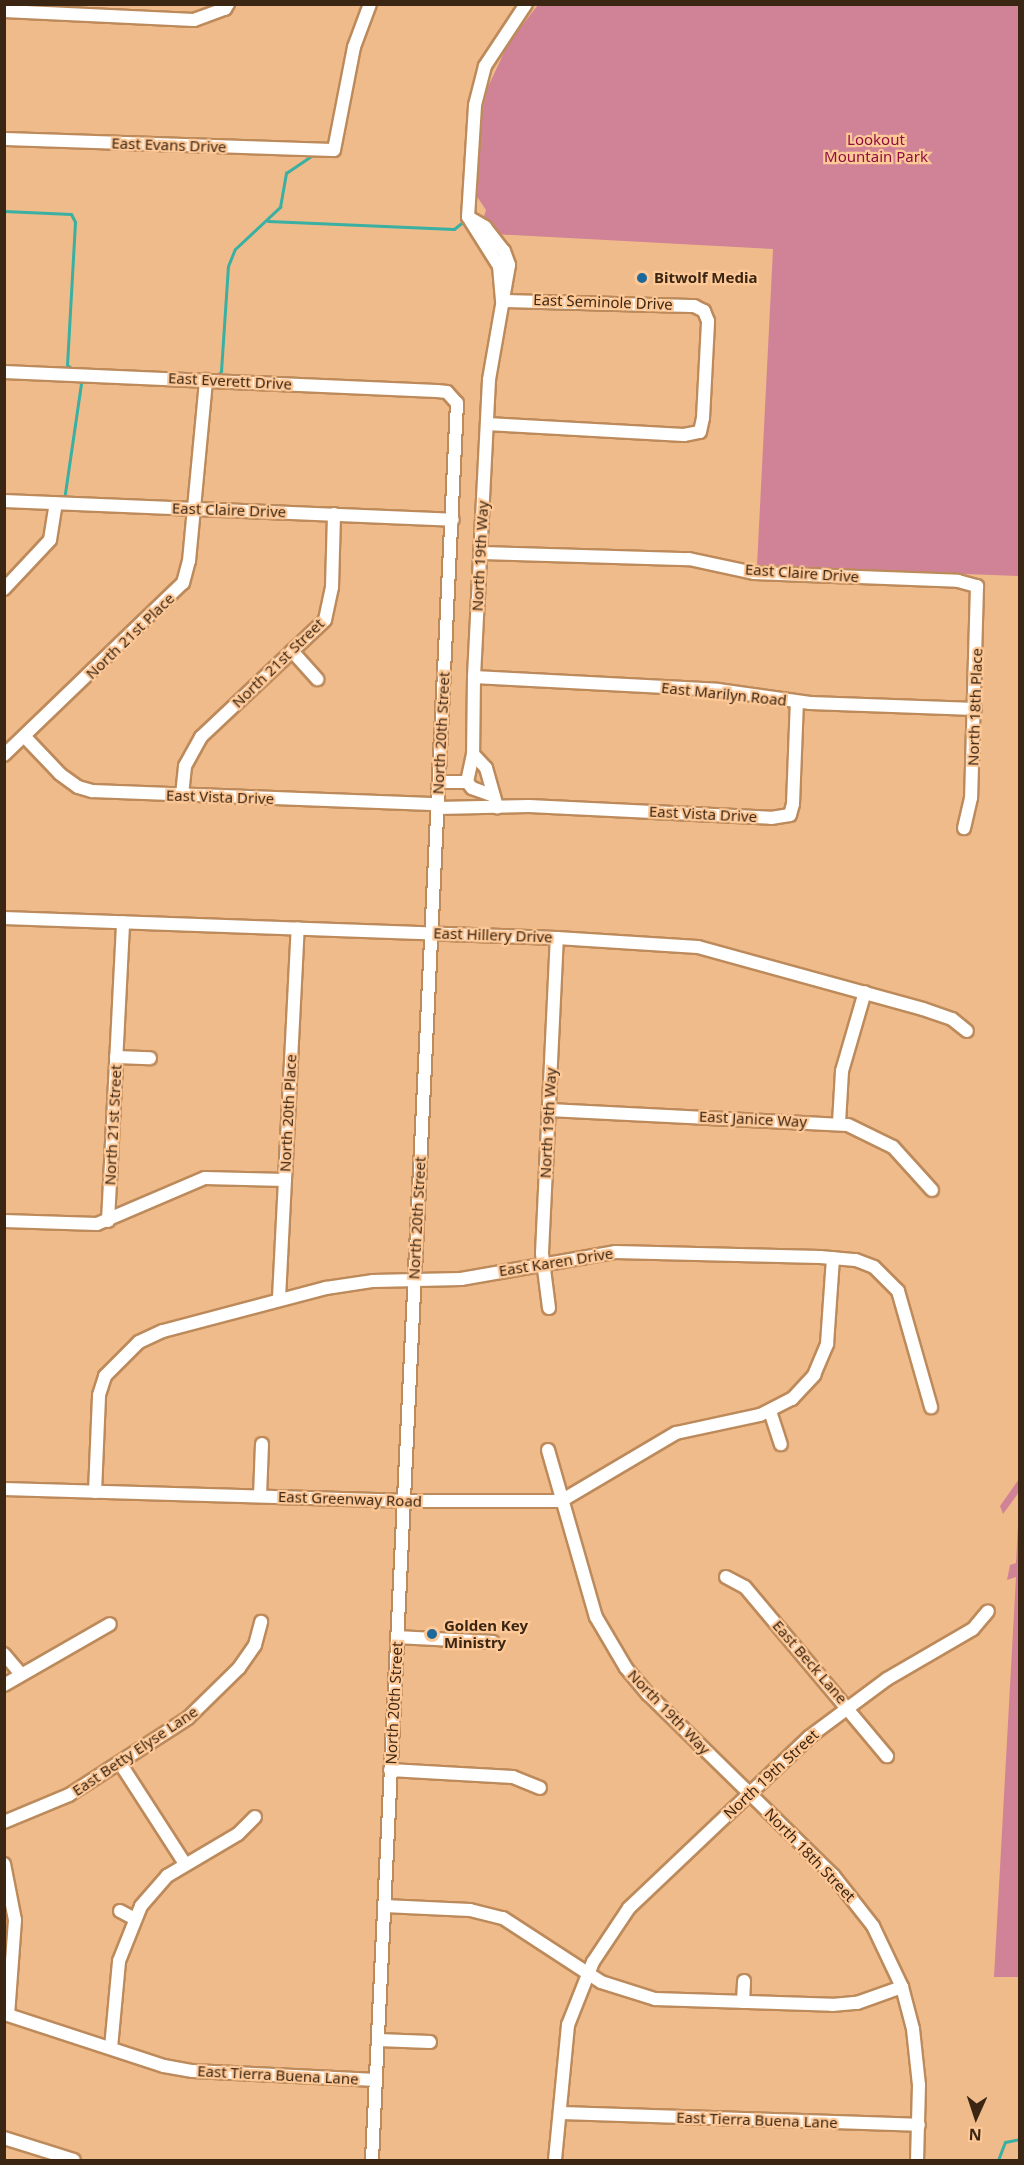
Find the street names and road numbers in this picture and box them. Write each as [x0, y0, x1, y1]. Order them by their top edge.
street label: East Evans Drive [111, 134, 227, 156]
street label: East Seminole Drive [533, 291, 673, 313]
street label: East Everett Drive [168, 369, 292, 393]
street label: East Claire Drive [172, 499, 286, 521]
street label: North 19th Way [468, 500, 492, 612]
street label: East Claire Drive [744, 560, 860, 586]
street label: North 21st Place [82, 589, 178, 683]
street label: North 21st Street [228, 615, 328, 711]
street label: North 18th Place [964, 648, 986, 766]
street label: North 20th Street [429, 671, 453, 795]
street label: East Marilyn Road [660, 678, 788, 710]
street label: East Vista Drive [166, 786, 274, 808]
street label: East Vista Drive [649, 802, 757, 826]
street label: East Hillery Drive [433, 924, 553, 946]
street label: North 20th Place [276, 1054, 300, 1172]
street label: North 21st Street [101, 1064, 125, 1186]
street label: North 19th Way [536, 1067, 560, 1179]
street label: East Janice Way [699, 1107, 807, 1131]
street label: North 20th Street [405, 1156, 429, 1280]
street label: East Karen Drive [498, 1244, 614, 1280]
street label: East Greenway Road [278, 1487, 422, 1511]
street label: East Beck Lane [769, 1617, 851, 1707]
street label: North 20th Street [382, 1641, 406, 1765]
street label: North 19th Way [624, 1666, 714, 1758]
street label: East Betty Elyse Lane [69, 1702, 201, 1800]
street label: North 19th Street [720, 1726, 822, 1822]
street label: North 18th Street [761, 1805, 859, 1905]
street label: East Tierra Buena Lane [197, 2062, 359, 2088]
street label: East Tierra Buena Lane [676, 2108, 838, 2132]

